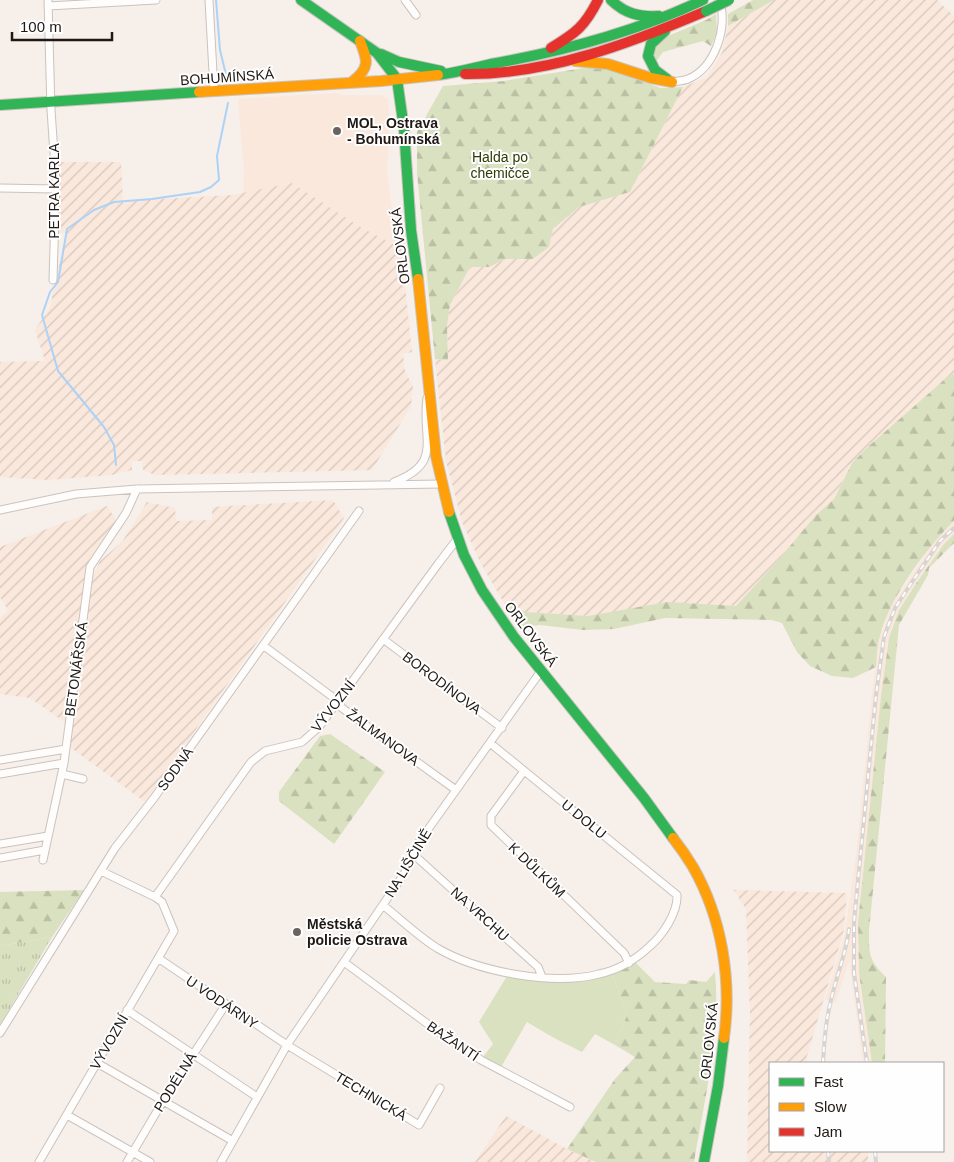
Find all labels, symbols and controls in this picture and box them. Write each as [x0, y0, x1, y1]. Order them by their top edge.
scale bar [12, 10, 112, 42]
text: 100 m [20, 18, 62, 35]
street label: BOHUMÍNSKÁ [179, 66, 275, 88]
place label: MOL, Ostrava - Bohumínská [347, 115, 440, 147]
marker: MOL, Ostrava - Bohumínská [331, 125, 343, 137]
street label: PETRA KARLA [46, 142, 62, 239]
park label: Halda po chemičce [470, 149, 530, 181]
street label: ORLOVSKÁ [387, 206, 413, 285]
street label: ORLOVSKÁ [501, 598, 561, 670]
street label: BETONÁŘSKÁ [61, 620, 91, 717]
street label: BORODÍNOVA [400, 648, 485, 718]
street label: VÝVOZNÍ [308, 677, 358, 735]
street label: ŽALMANOVA [344, 705, 423, 769]
street label: SODNÁ [154, 744, 196, 794]
street label: U DOLU [558, 796, 610, 842]
street label: NA LIŠČINĚ [381, 826, 435, 900]
street label: K DŮLKŮM [505, 838, 569, 901]
street label: NA VRCHU [448, 884, 512, 944]
place label: Městská policie Ostrava [307, 916, 408, 948]
marker: Městská policie Ostrava [291, 926, 303, 938]
street label: U VODÁRNY [183, 972, 262, 1032]
street label: ORLOVSKÁ [697, 1001, 721, 1080]
street label: VÝVOZNÍ [87, 1011, 131, 1073]
street label: BAŽANTÍ [424, 1018, 482, 1064]
street label: PODÉLNÁ [150, 1049, 200, 1115]
legend [769, 1062, 944, 1152]
street label: TECHNICKÁ [332, 1068, 410, 1124]
text: Fast [814, 1073, 844, 1090]
text: Slow [814, 1098, 847, 1115]
text: Jam [814, 1123, 842, 1140]

